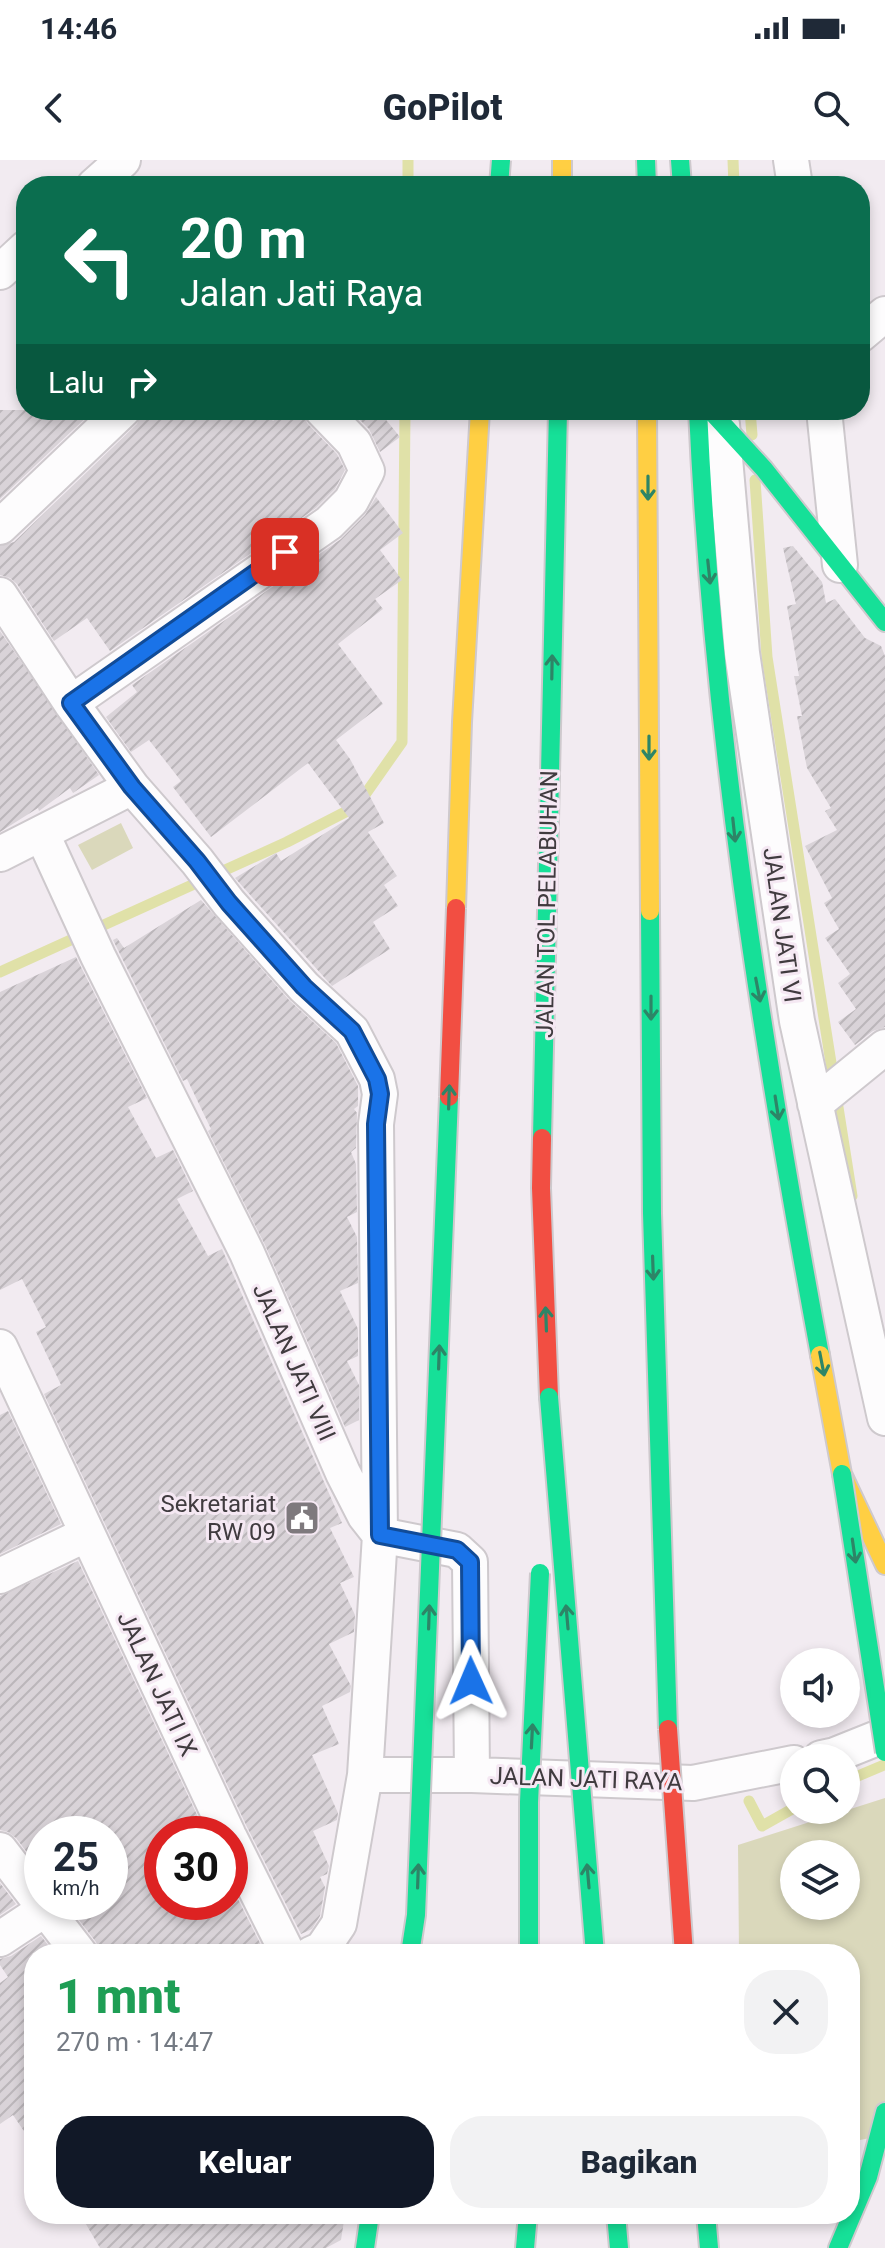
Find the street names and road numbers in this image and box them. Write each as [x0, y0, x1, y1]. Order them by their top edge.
street label: JALAN TOL PELABUHAN [531, 770, 563, 1038]
street label: JALAN JATI VI [757, 846, 807, 1004]
street label: JALAN JATI VIII [247, 1279, 341, 1445]
street label: JALAN JATI IX [111, 1607, 203, 1761]
street label: JALAN JATI RAYA [489, 1762, 683, 1796]

